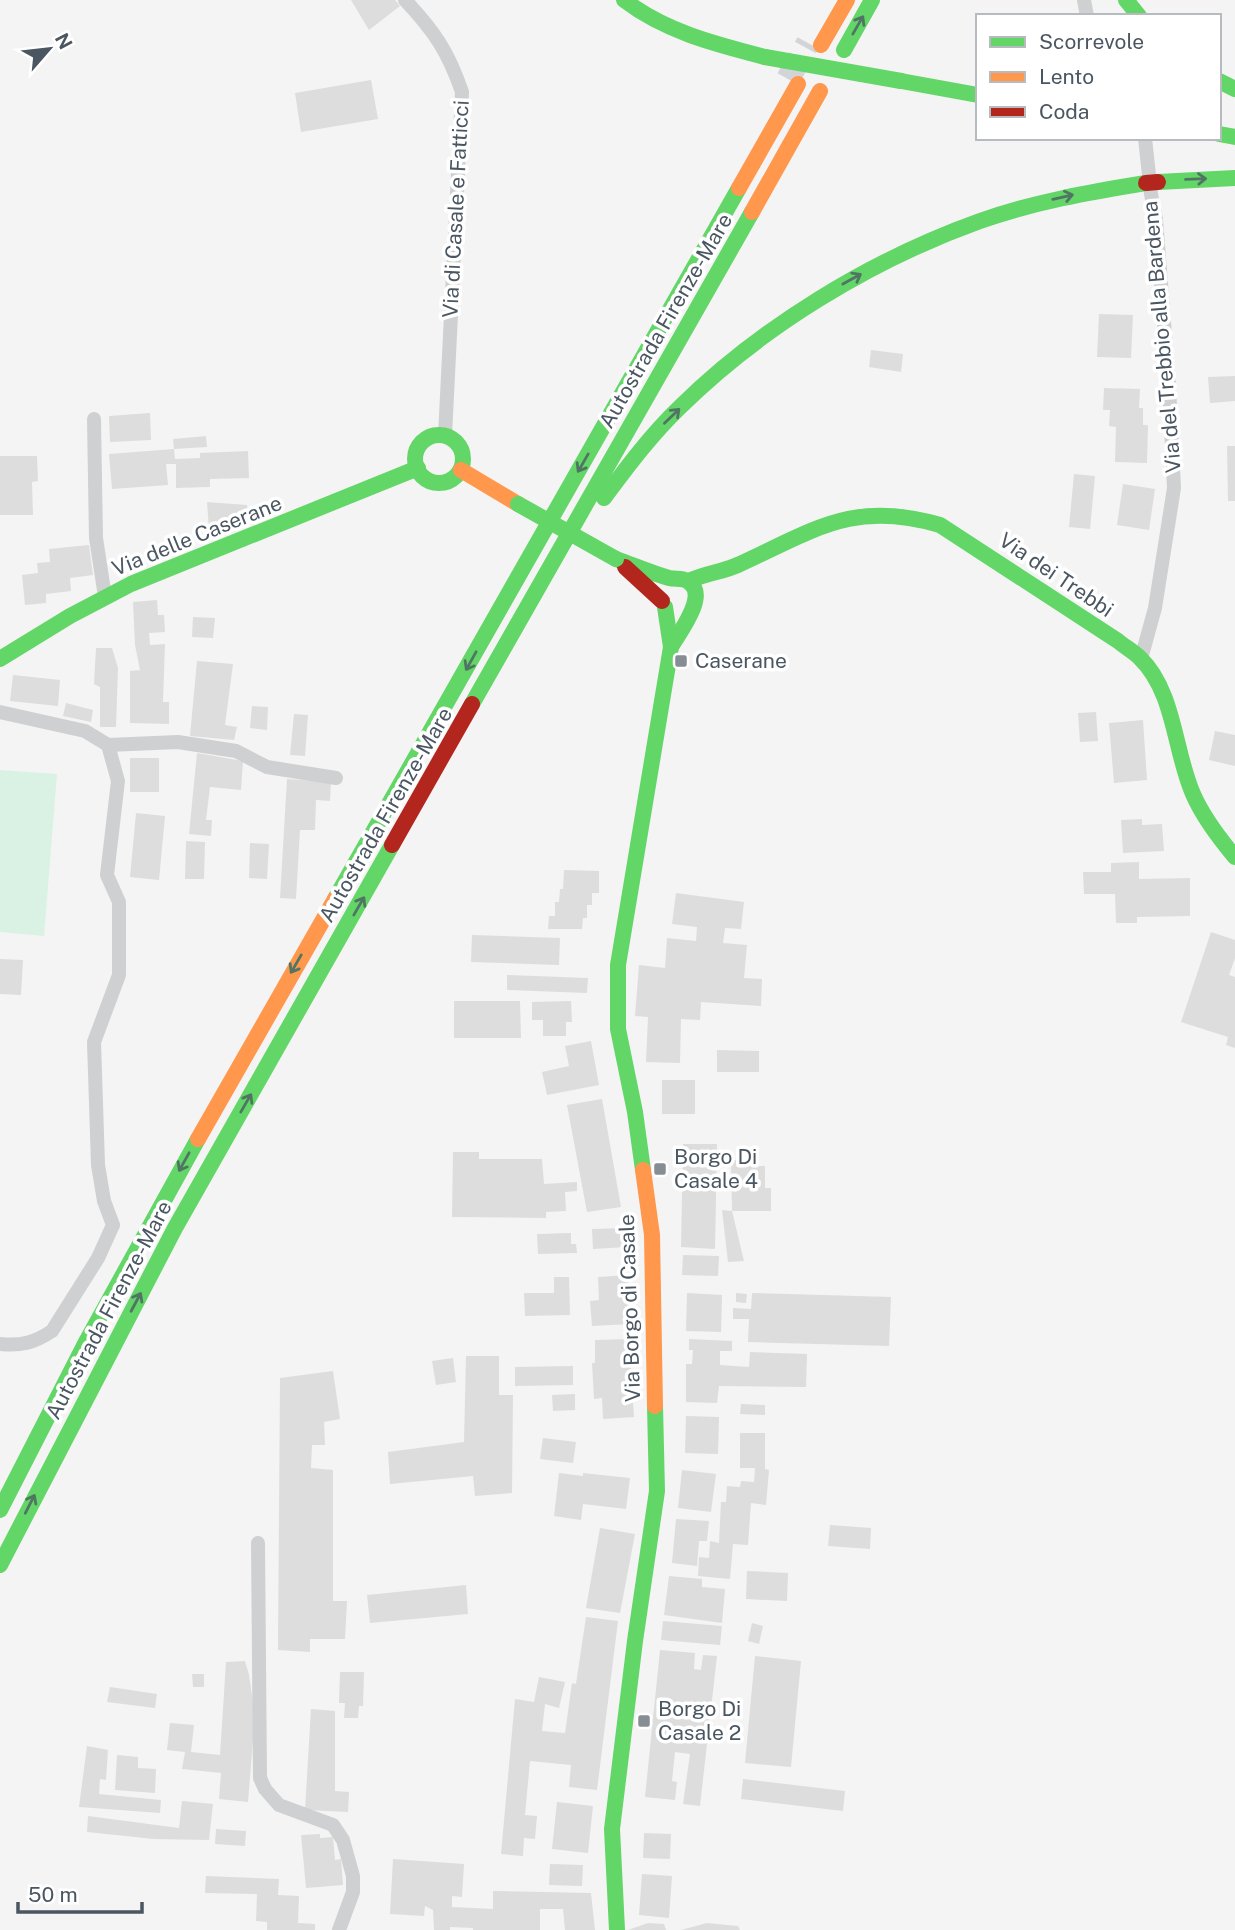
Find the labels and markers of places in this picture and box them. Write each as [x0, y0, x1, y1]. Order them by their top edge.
place label: Caserane [695, 648, 787, 673]
marker: Caserane [673, 653, 689, 669]
place label: Borgo Di Casale 4 [674, 1144, 758, 1193]
marker: Borgo Di Casale 4 [652, 1161, 668, 1177]
place label: Borgo Di Casale 2 [658, 1696, 741, 1745]
marker: Borgo Di Casale 2 [636, 1713, 652, 1729]

